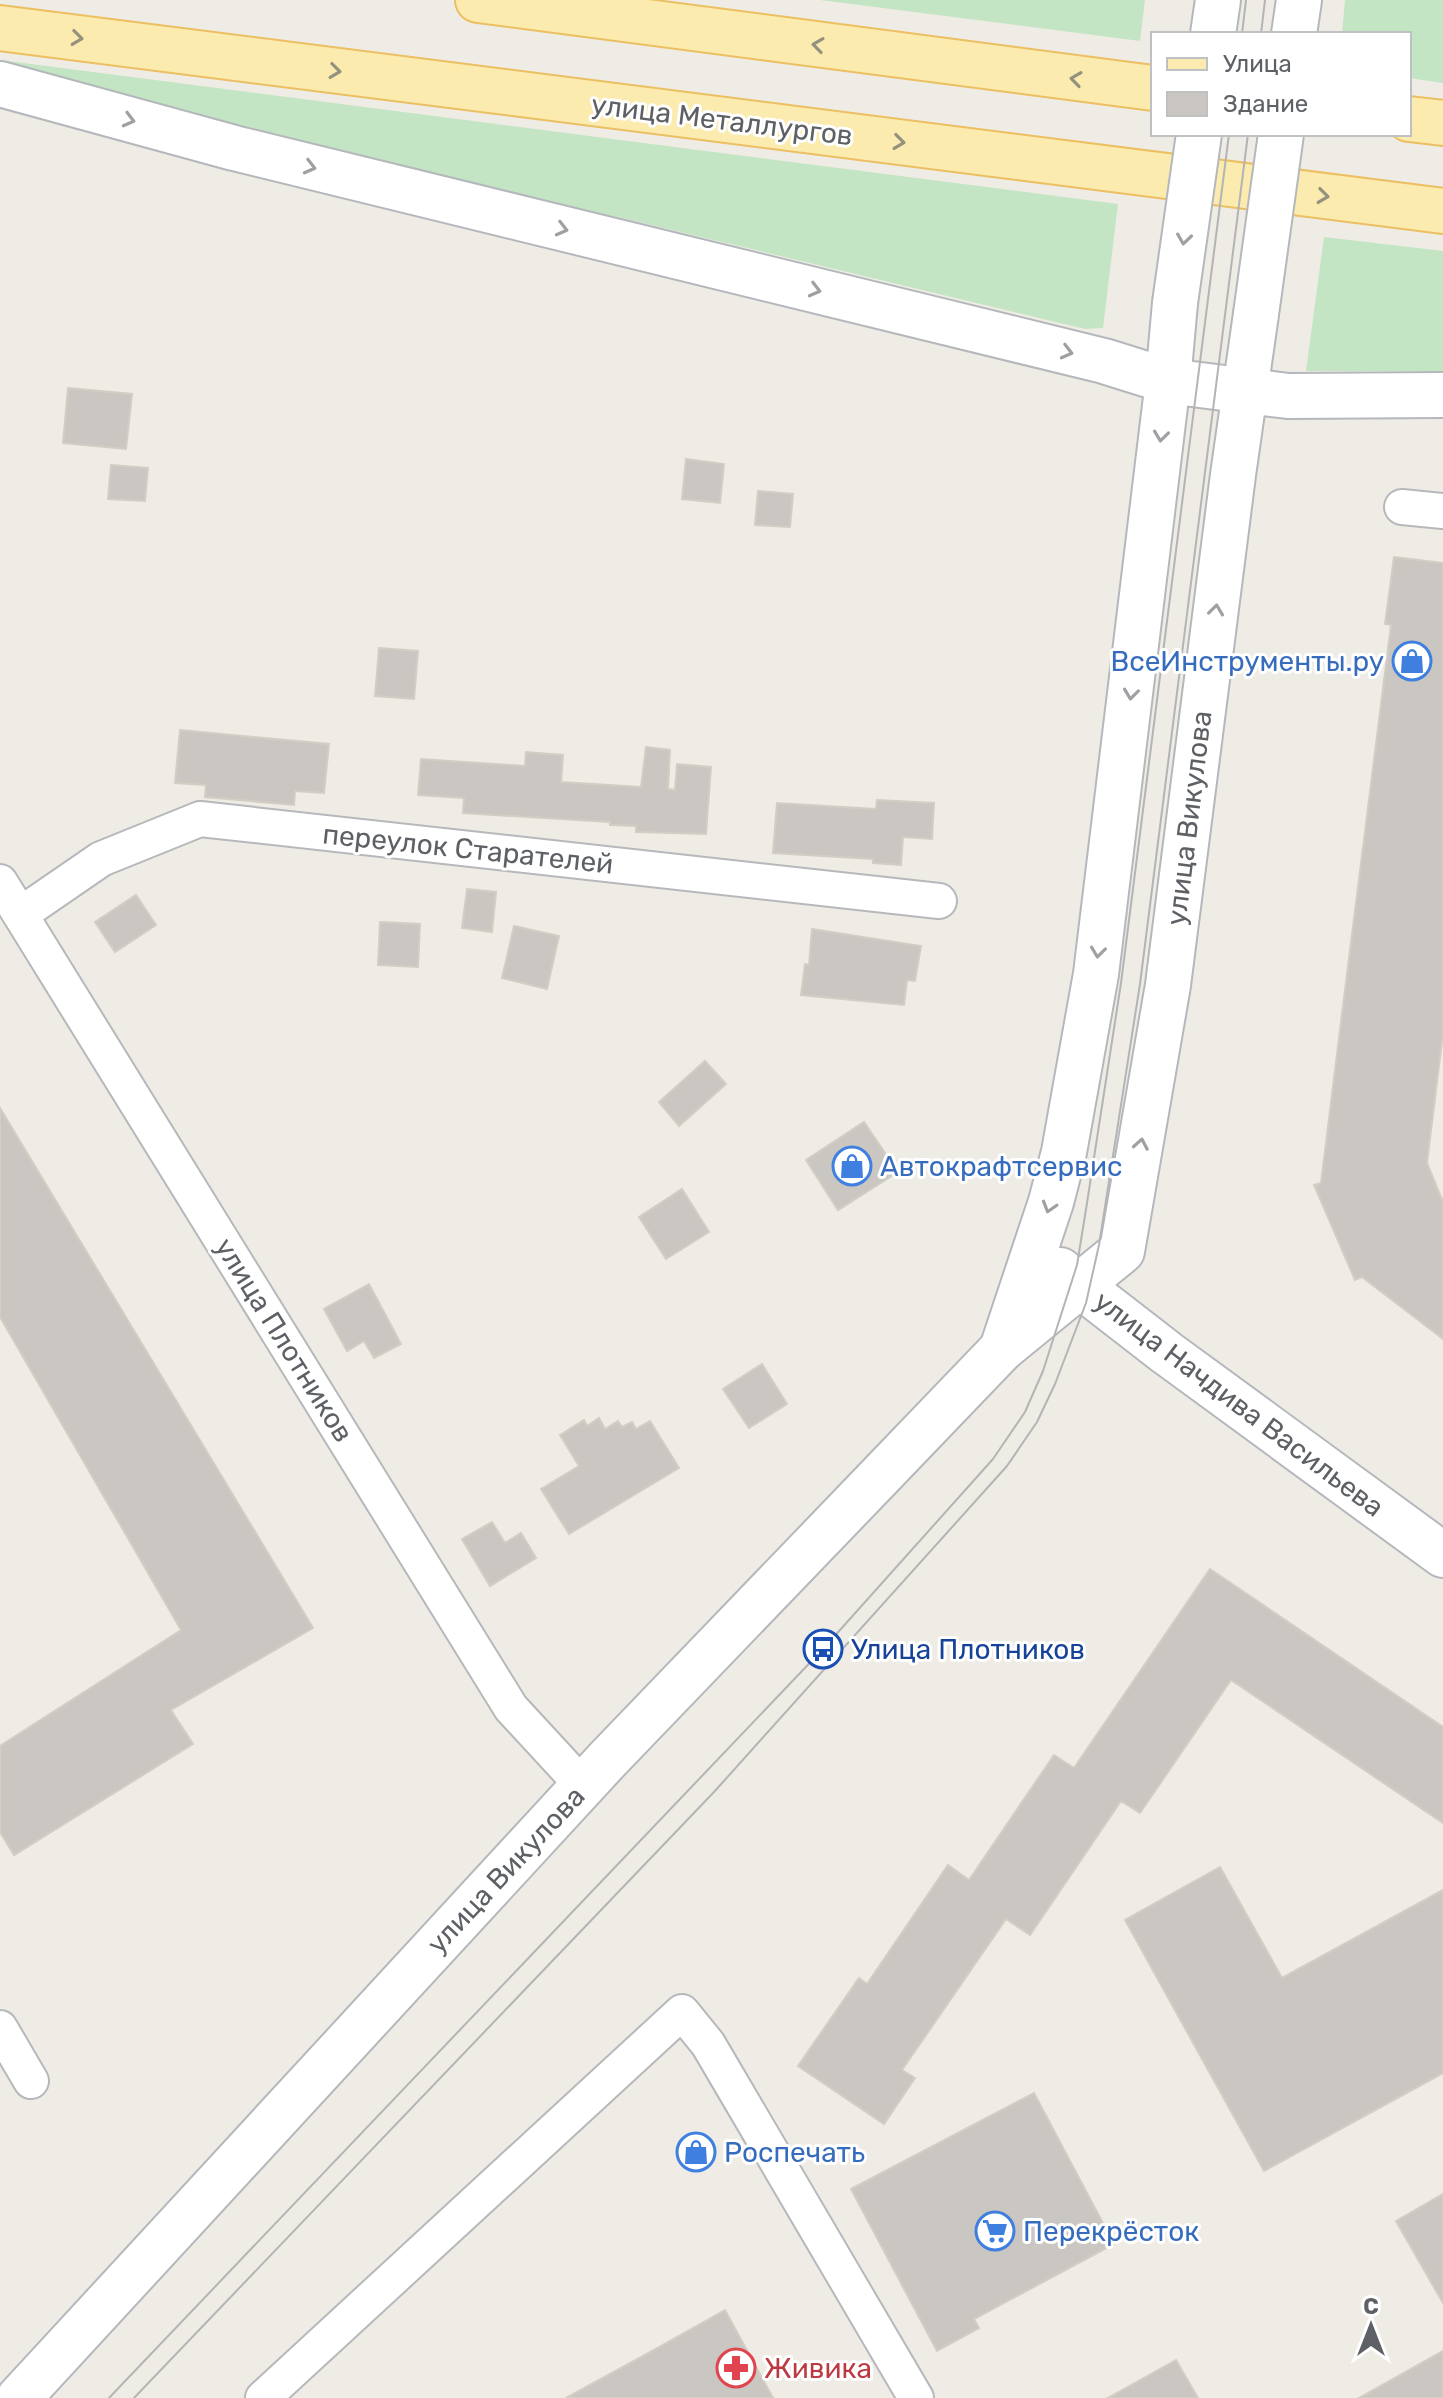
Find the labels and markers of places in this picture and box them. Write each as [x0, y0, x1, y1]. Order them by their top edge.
shop icon: ВсеИнструменты.ру [1391, 640, 1433, 682]
place label: ВсеИнструменты.ру [1111, 645, 1384, 678]
shop icon: Автокрафтсервис [831, 1145, 873, 1187]
place label: Автокрафтсервис [880, 1150, 1122, 1183]
bus stop icon: Улица Плотников [802, 1628, 844, 1670]
place label: Улица Плотников [851, 1633, 1085, 1666]
shop icon: Роспечать [675, 2131, 717, 2173]
place label: Роспечать [724, 2136, 865, 2169]
supermarket icon: Перекрёсток [974, 2210, 1016, 2252]
place label: Перекрёсток [1023, 2215, 1199, 2248]
pharmacy icon: Живика [715, 2347, 757, 2389]
place label: Живика [764, 2352, 872, 2385]

